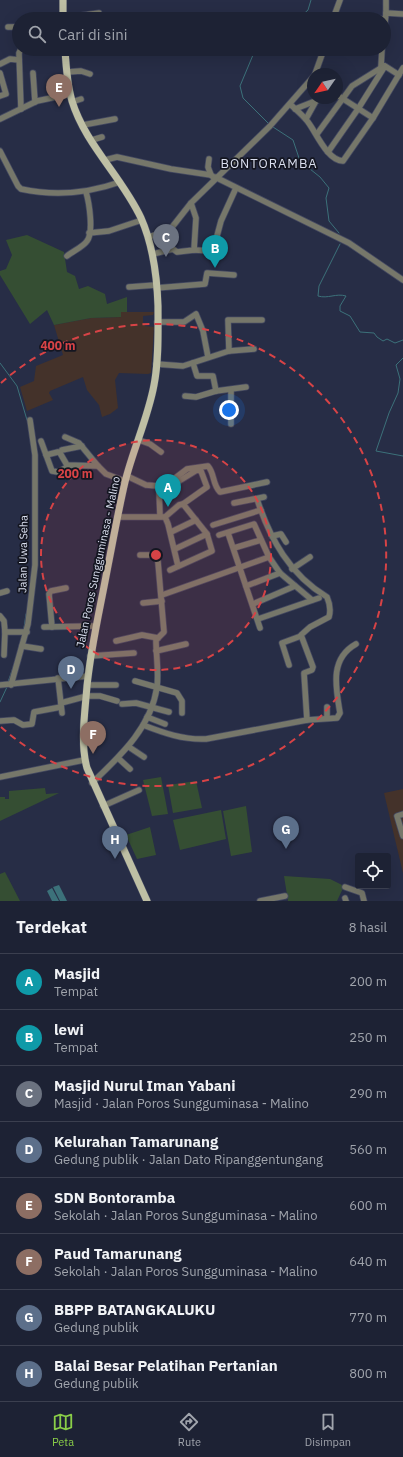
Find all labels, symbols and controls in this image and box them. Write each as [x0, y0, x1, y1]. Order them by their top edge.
search box [12, 12, 391, 56]
icon: search [26, 23, 48, 45]
text: Cari di sini [58, 25, 127, 44]
north arrow [307, 68, 343, 104]
pin: E [46, 74, 72, 107]
district label: BONTORAMBA [220, 155, 318, 172]
pin: C [153, 224, 179, 257]
pin: B [202, 235, 228, 268]
text: 400 m [40, 338, 76, 353]
your location [219, 400, 239, 420]
text: 200 m [57, 466, 93, 481]
pin: A [155, 474, 181, 507]
street label: Jalan Poros Sungguminasa - Malino [73, 475, 123, 649]
street label: Jalan Uwa Seha [15, 515, 31, 593]
centre of rings [149, 548, 163, 562]
pin: D [58, 656, 84, 689]
pin: F [80, 721, 106, 754]
pin: G [273, 816, 299, 849]
pin: H [102, 826, 128, 859]
map controls [355, 853, 391, 889]
button: locate [355, 853, 391, 889]
text: Terdekat [16, 916, 87, 938]
text: 8 hasil [349, 919, 387, 936]
text: Masjid [54, 964, 100, 983]
text: A [25, 973, 33, 990]
text: 200 m [349, 973, 387, 990]
text: Tempat [54, 983, 98, 1000]
text: lewi [54, 1020, 84, 1039]
text: B [25, 1029, 33, 1046]
text: 250 m [349, 1029, 387, 1046]
text: Tempat [54, 1039, 98, 1056]
text: Masjid Nurul Iman Yabani [54, 1076, 236, 1095]
text: C [25, 1085, 33, 1102]
text: 290 m [349, 1085, 387, 1102]
text: Masjid · Jalan Poros Sungguminasa - Malino [54, 1095, 309, 1112]
text: Kelurahan Tamarunang [54, 1132, 218, 1151]
text: D [24, 1141, 34, 1158]
text: 560 m [349, 1141, 387, 1158]
text: Gedung publik · Jalan Dato Ripanggentungang [54, 1151, 323, 1168]
text: SDN Bontoramba [54, 1188, 175, 1207]
text: E [25, 1197, 33, 1214]
text: 600 m [349, 1197, 387, 1214]
text: Sekolah · Jalan Poros Sungguminasa - Malino [54, 1207, 318, 1224]
text: Paud Tamarunang [54, 1244, 182, 1263]
text: F [25, 1253, 33, 1270]
text: 640 m [349, 1253, 387, 1270]
text: Sekolah · Jalan Poros Sungguminasa - Malino [54, 1263, 318, 1280]
text: BBPP BATANGKALUKU [54, 1300, 215, 1319]
text: G [24, 1309, 34, 1326]
text: 770 m [349, 1309, 387, 1326]
text: Gedung publik [54, 1319, 139, 1336]
text: Balai Besar Pelatihan Pertanian [54, 1356, 278, 1375]
text: H [24, 1365, 34, 1382]
text: 800 m [349, 1365, 387, 1382]
text: Gedung publik [54, 1375, 139, 1392]
tab: Peta [52, 1411, 74, 1449]
tab: Rute [178, 1411, 201, 1449]
tab: Disimpan [305, 1411, 351, 1449]

